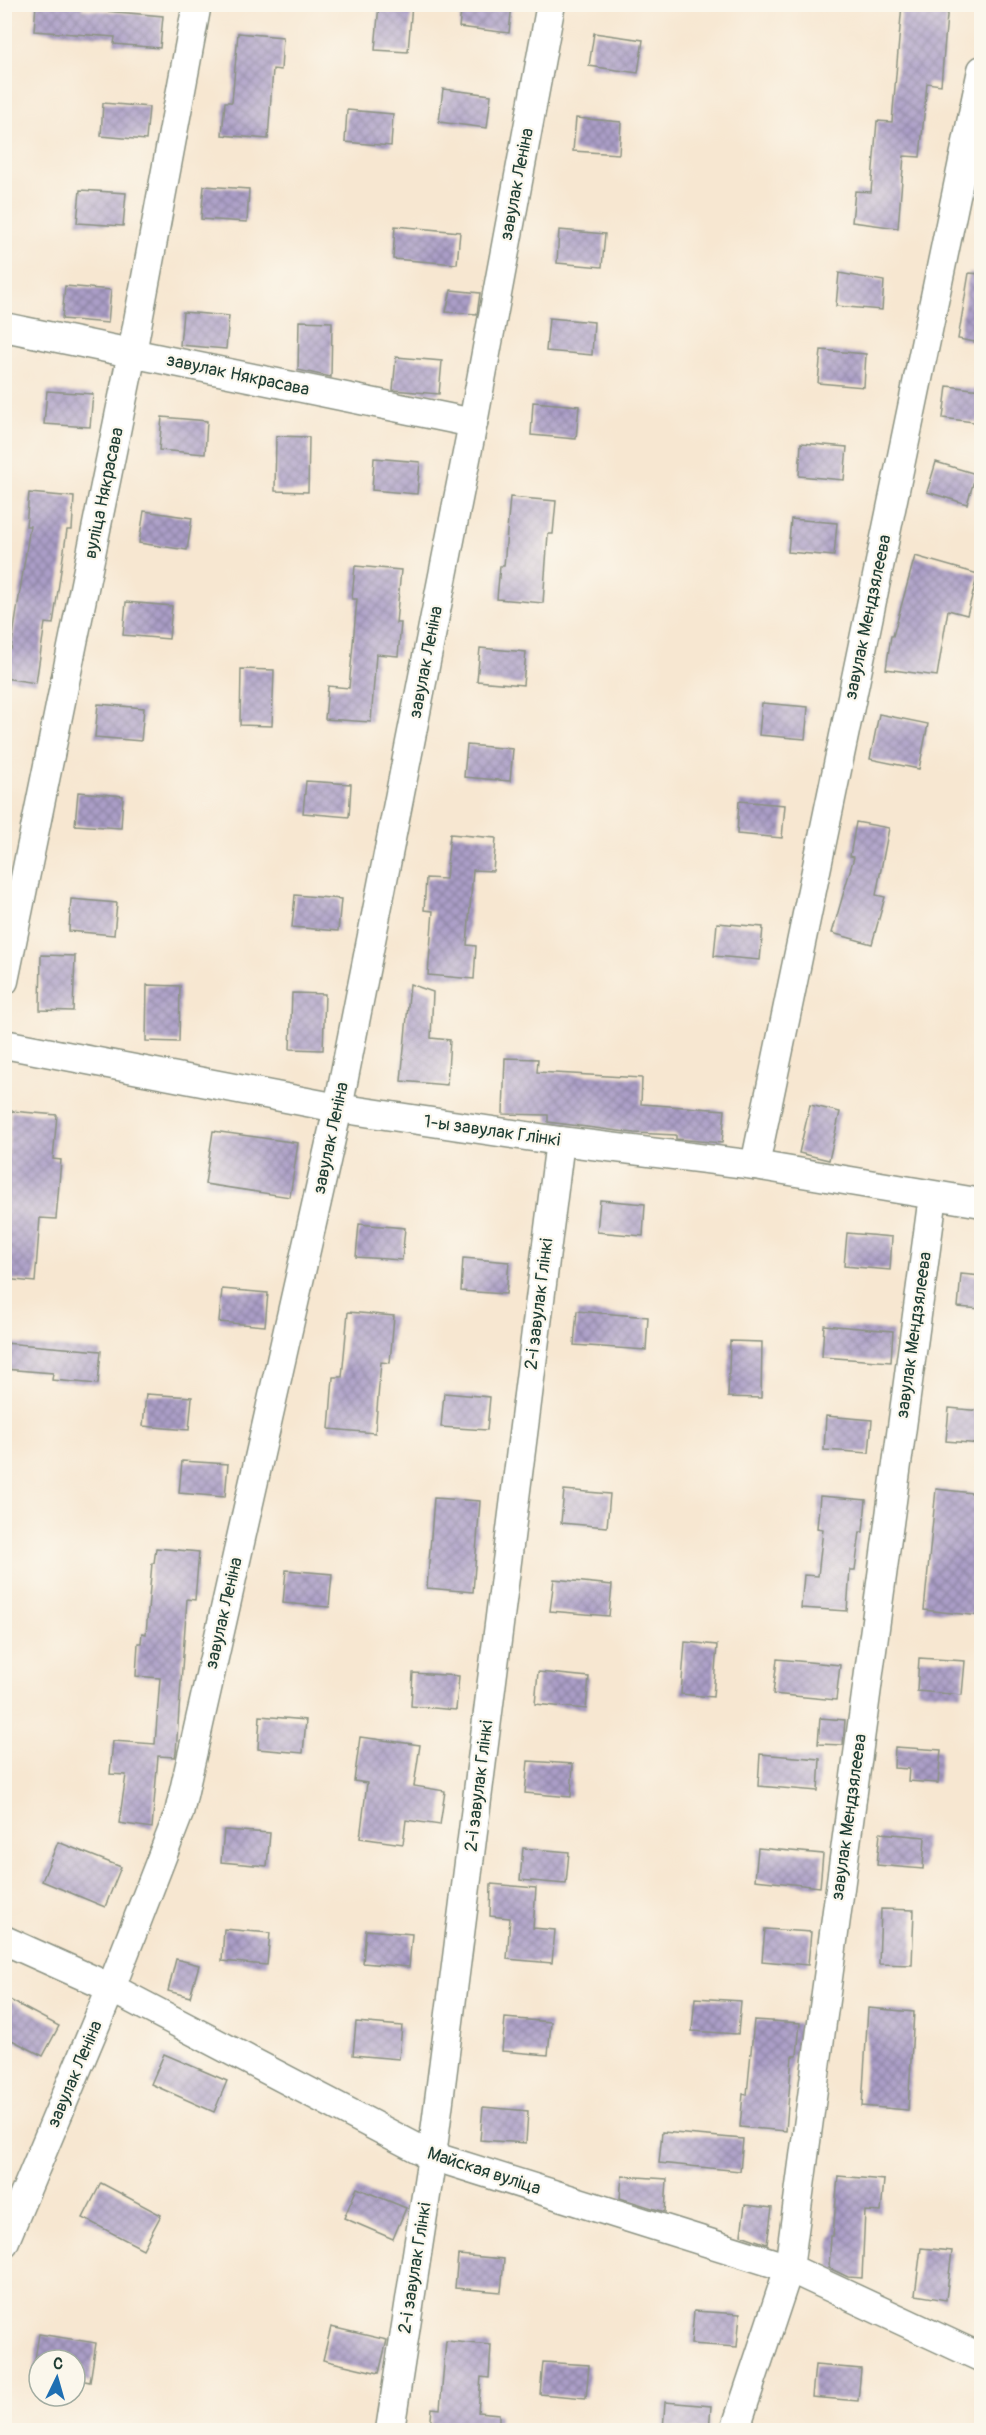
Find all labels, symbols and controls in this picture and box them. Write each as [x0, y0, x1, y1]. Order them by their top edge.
street label: завулак Леніна [495, 126, 539, 242]
street label: завулак Някрасава [165, 349, 311, 401]
street label: вуліца Някрасава [79, 425, 129, 561]
street label: завулак Мендзялеева [839, 533, 897, 701]
street label: завулак Леніна [404, 604, 448, 720]
street label: завулак Леніна [308, 1080, 354, 1196]
street label: 1-ы завулак Глінкі [422, 1110, 562, 1152]
street label: 2-і завулак Глінкі [520, 1237, 558, 1371]
street label: завулак Мендзялеева [891, 1250, 937, 1420]
street label: завулак Леніна [200, 1555, 248, 1671]
street label: 2-і завулак Глінкі [460, 1719, 498, 1853]
street label: завулак Мендзялеева [826, 1732, 872, 1902]
street label: завулак Леніна [42, 2017, 108, 2131]
street label: Майская вуліца [424, 2142, 544, 2200]
street label: 2-і завулак Глінкі [393, 2201, 437, 2335]
north arrow [27, 2348, 87, 2408]
text: С [52, 2354, 64, 2374]

